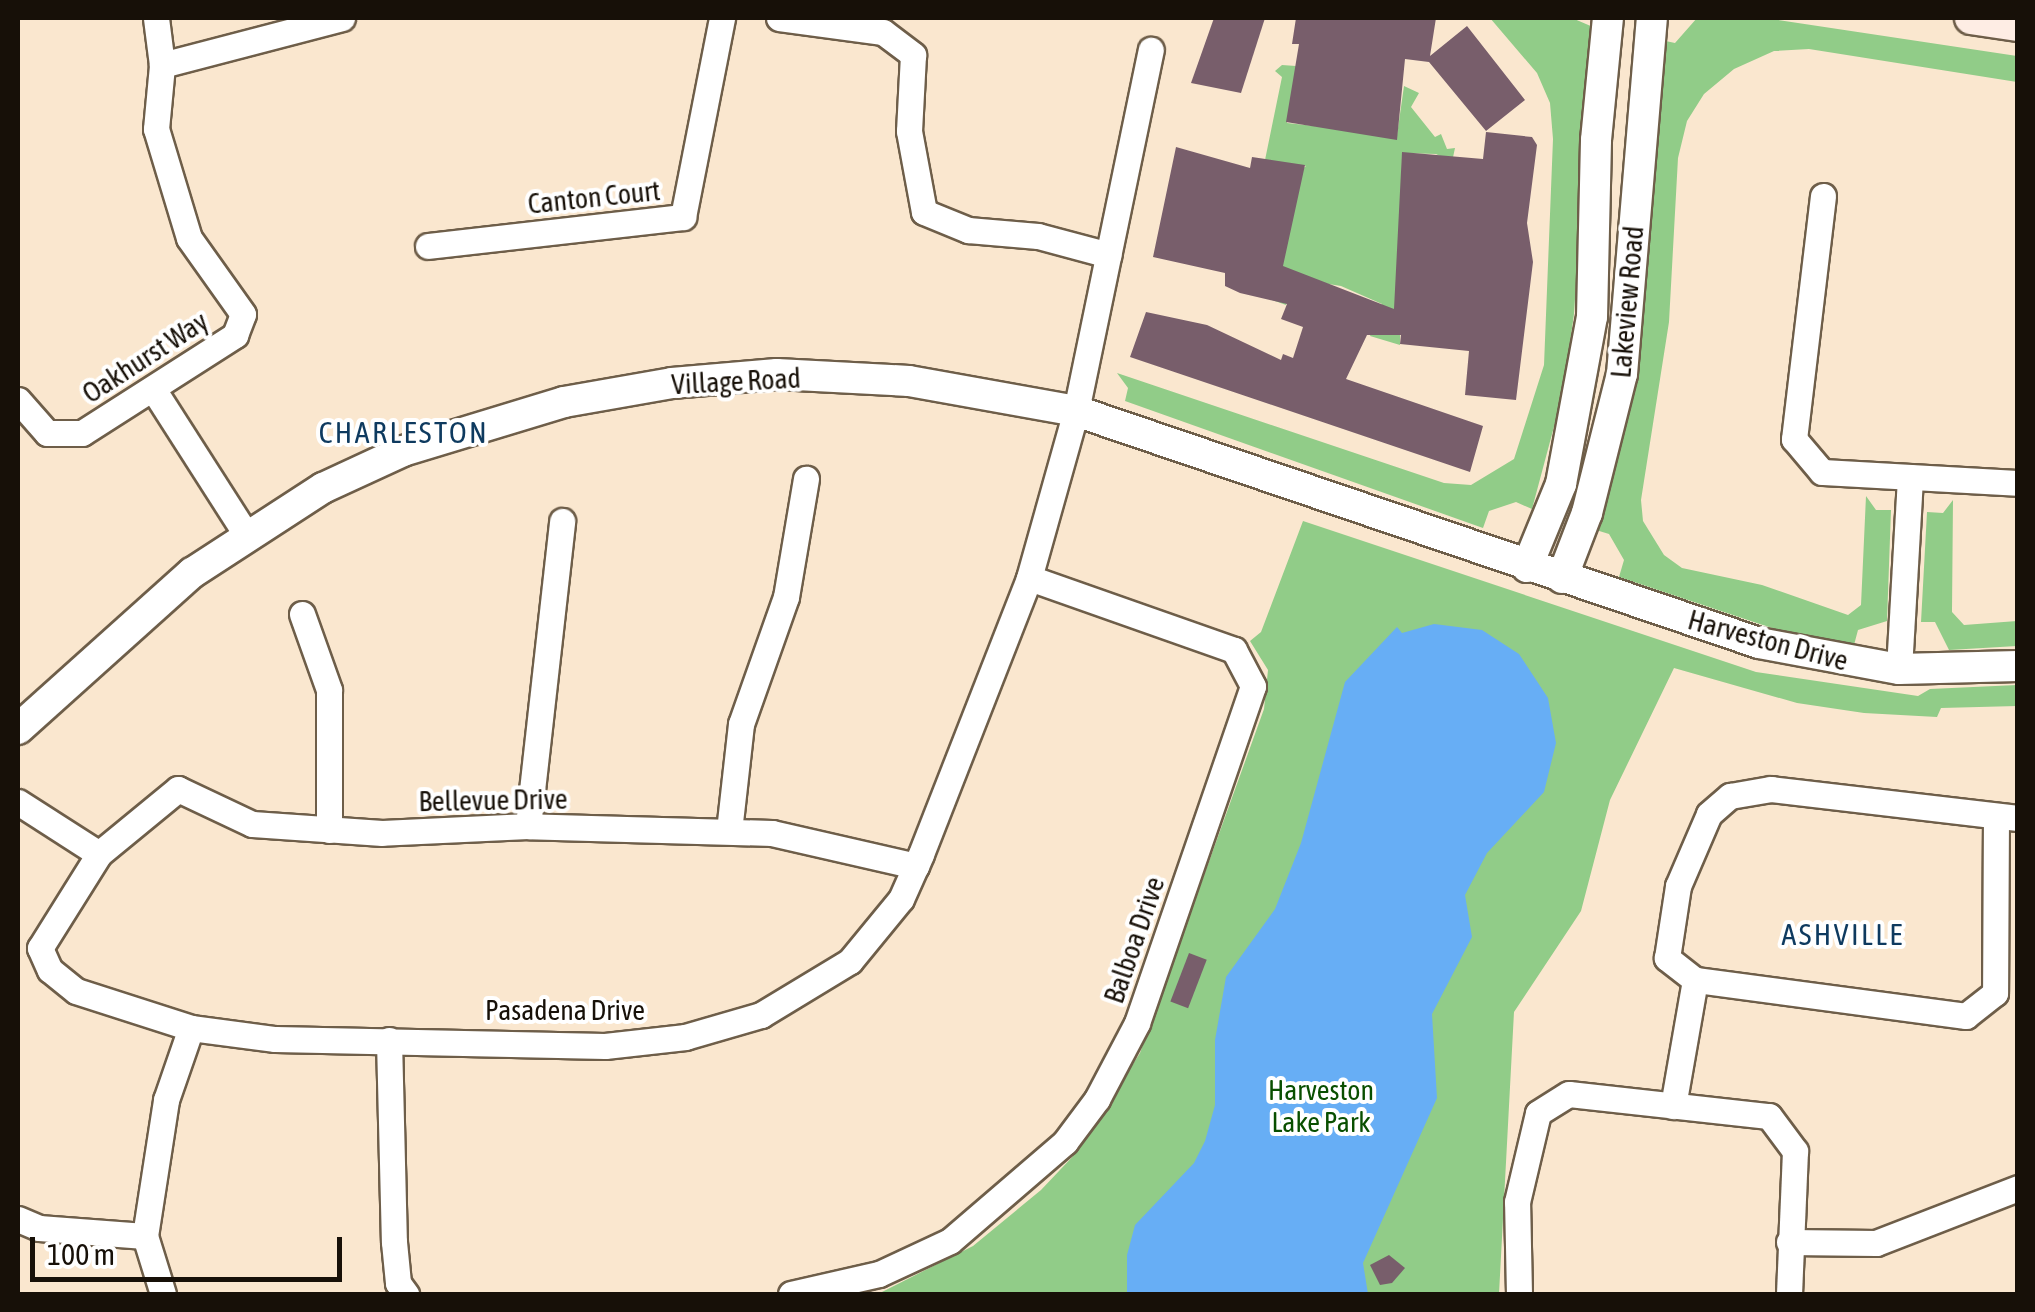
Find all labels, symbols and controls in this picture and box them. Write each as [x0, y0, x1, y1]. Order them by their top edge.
street label: Canton Court [526, 173, 662, 221]
street label: Lakeview Road [1604, 225, 1650, 379]
street label: Oakhurst Way [76, 304, 214, 410]
street label: Village Road [670, 361, 802, 401]
district label: CHARLESTON [319, 414, 489, 450]
street label: Harveston Drive [1684, 603, 1852, 677]
street label: Bellevue Drive [418, 782, 568, 818]
street label: Balboa Drive [1097, 872, 1171, 1008]
district label: ASHVILLE [1781, 916, 1905, 952]
street label: Pasadena Drive [485, 993, 645, 1027]
park label: Harveston Lake Park [1268, 1073, 1374, 1139]
scale bar [35, 1217, 348, 1279]
text: 100 m [47, 1237, 115, 1271]

